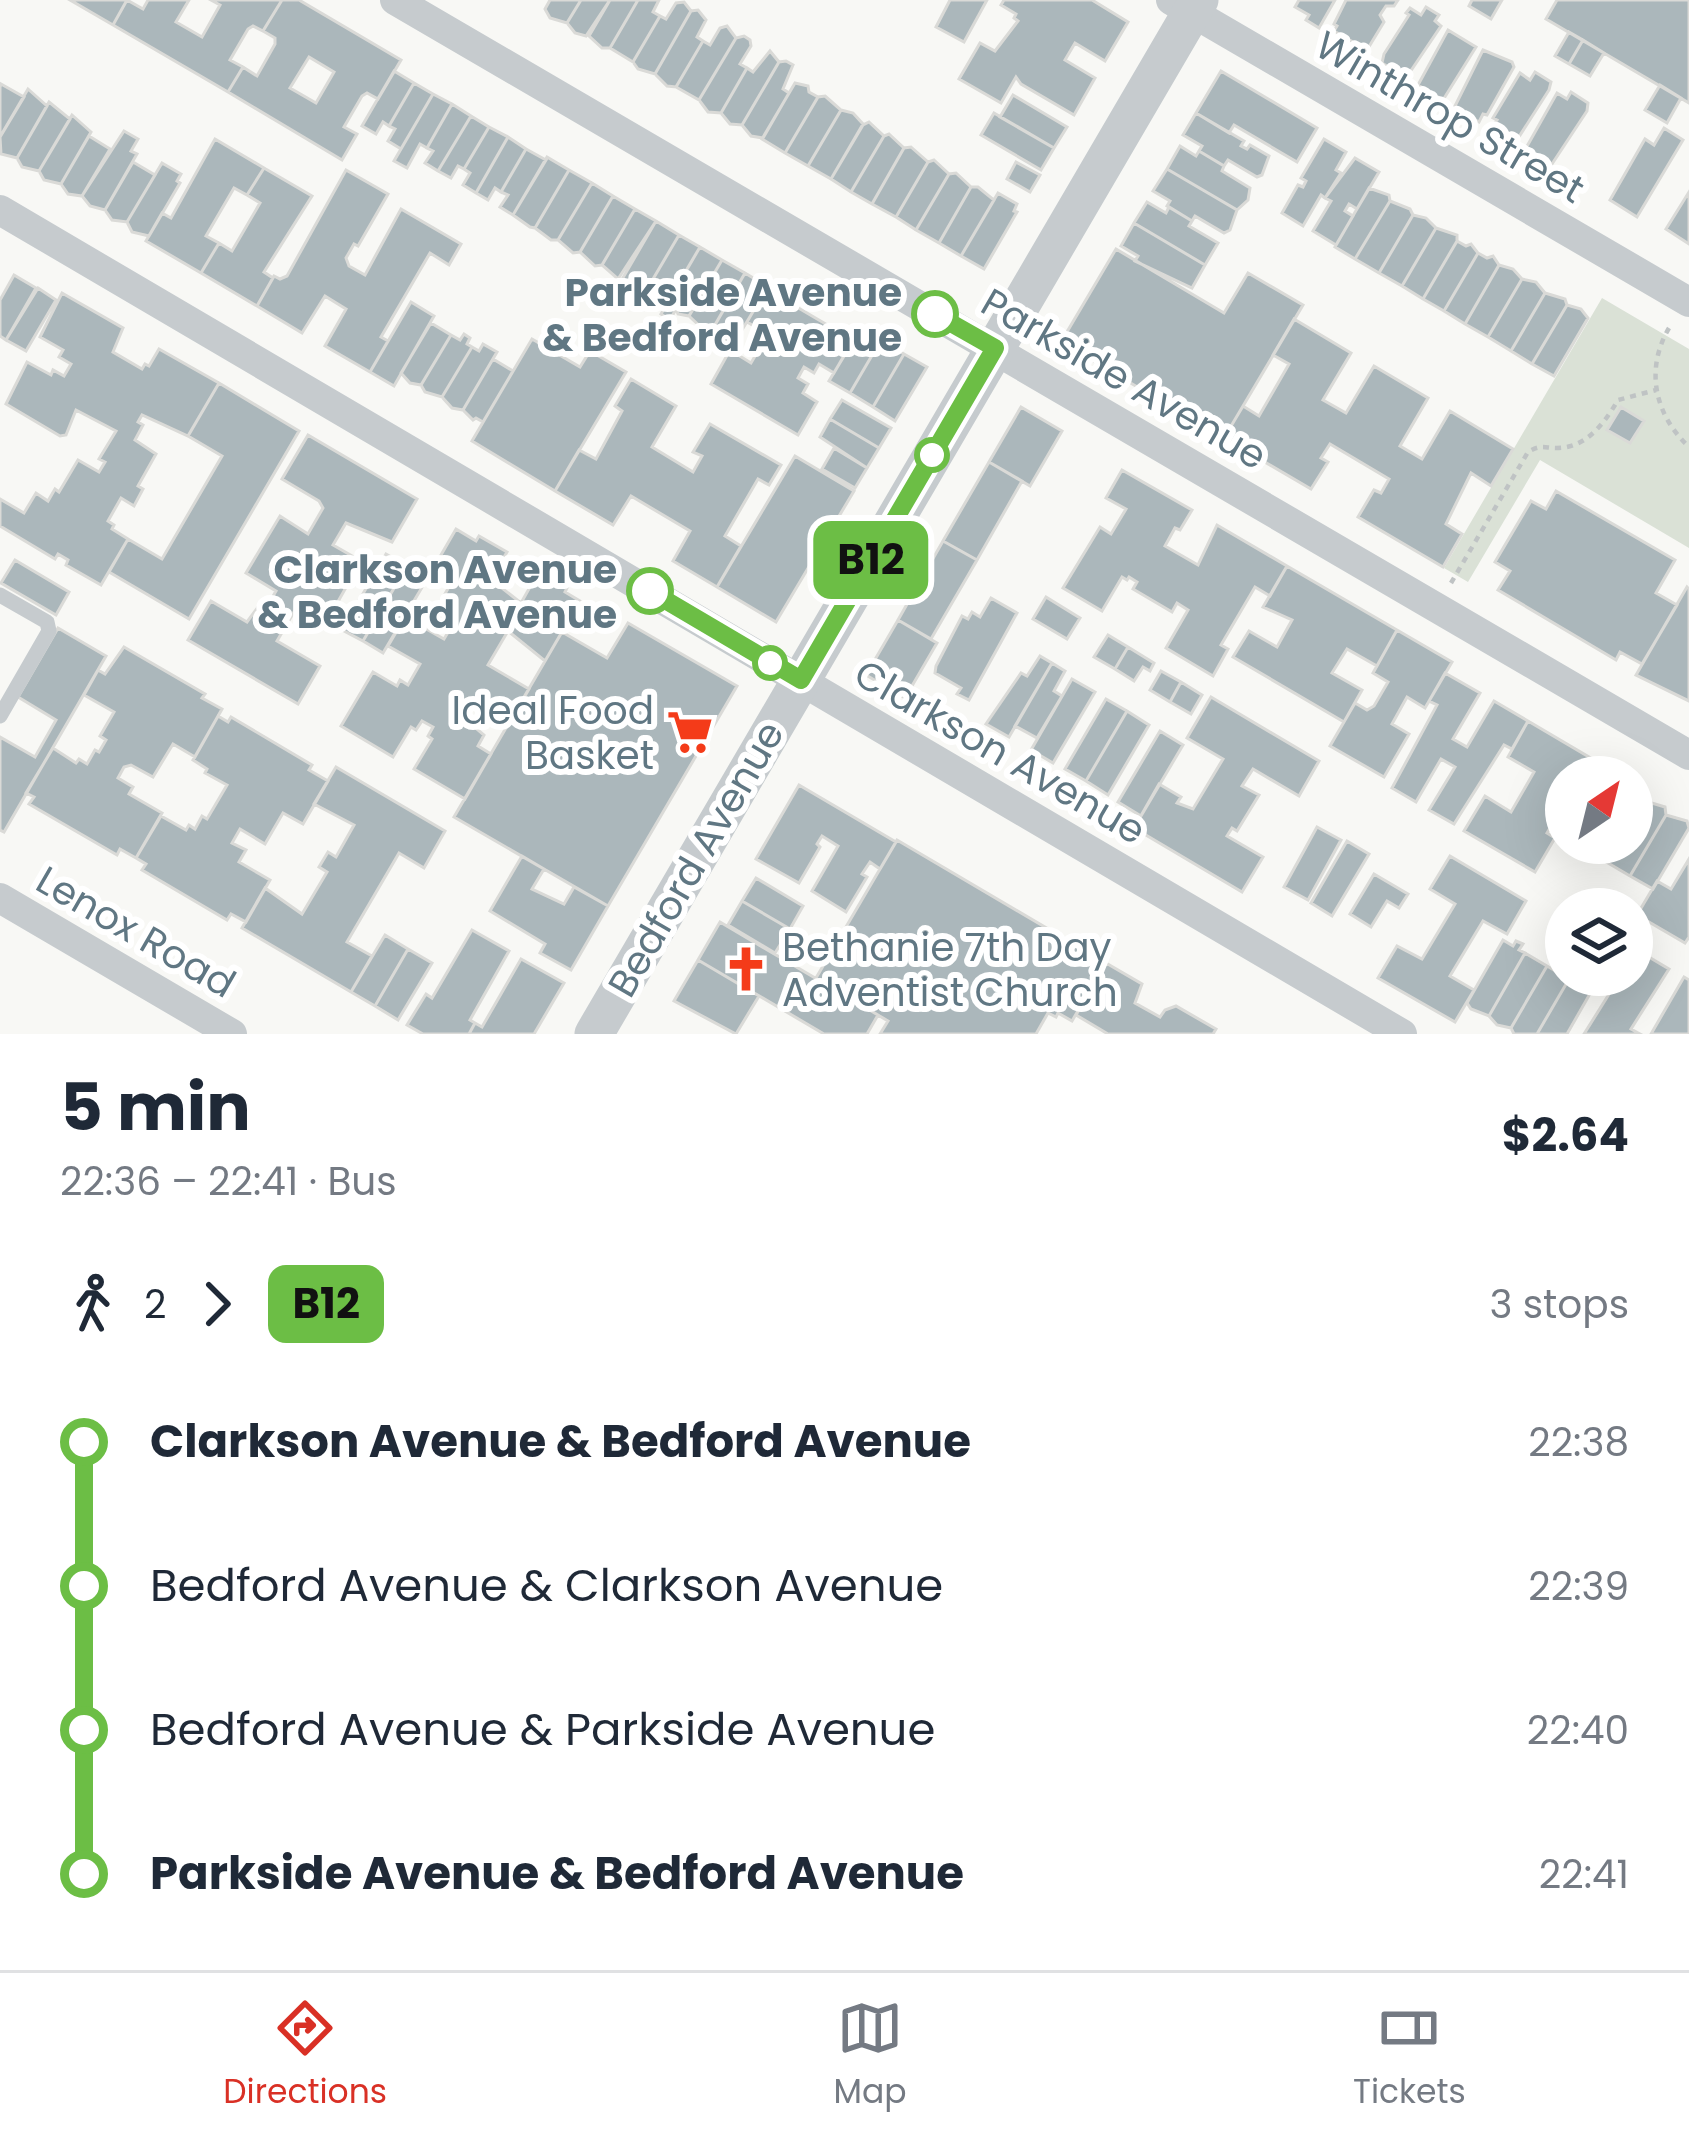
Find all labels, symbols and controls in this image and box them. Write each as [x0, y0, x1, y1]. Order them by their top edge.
street label: Winthrop Street [1305, 18, 1595, 216]
place label: Parkside Avenue & Bedford Avenue [542, 265, 902, 365]
street label: Parkside Avenue [971, 275, 1277, 483]
marker: Parkside Avenue & Bedford Avenue [913, 292, 957, 336]
unlabelled marker [916, 439, 948, 471]
line badge: B12 [802, 521, 940, 599]
text: B12 [837, 530, 905, 589]
place label: Clarkson Avenue & Bedford Avenue [257, 542, 617, 642]
marker: Clarkson Avenue & Bedford Avenue [628, 569, 672, 613]
street label: Clarkson Avenue [844, 646, 1156, 858]
unlabelled marker [754, 647, 786, 679]
place label: Ideal Food Basket [452, 683, 654, 783]
supermarket icon: Ideal Food Basket [665, 707, 715, 757]
street label: Bedford Avenue [595, 711, 797, 1007]
north arrow [1545, 756, 1653, 864]
map controls [1545, 756, 1653, 996]
street label: Lenox Road [26, 853, 246, 1011]
button: layers [1545, 888, 1653, 996]
place label: Bethanie 7th Day Adventist Church [782, 920, 1118, 1020]
church icon: Bethanie 7th Day Adventist Church [721, 944, 771, 994]
text: 5 min [60, 1061, 251, 1153]
text: $2.64 [1502, 1104, 1629, 1167]
text: 22:36 – 22:41 · Bus [60, 1154, 397, 1209]
icon: walk [60, 1271, 126, 1337]
icon: forward [184, 1271, 250, 1337]
text: B12 [292, 1274, 360, 1333]
text: 2 [144, 1277, 166, 1332]
text: 3 stops [1489, 1277, 1629, 1332]
text: Clarkson Avenue & Bedford Avenue [150, 1410, 971, 1473]
text: 22:38 [1528, 1415, 1629, 1470]
text: Bedford Avenue & Clarkson Avenue [150, 1554, 943, 1617]
text: 22:39 [1528, 1559, 1629, 1614]
text: Bedford Avenue & Parkside Avenue [150, 1698, 935, 1761]
text: 22:40 [1527, 1703, 1629, 1758]
text: Parkside Avenue & Bedford Avenue [150, 1842, 964, 1905]
text: 22:41 [1539, 1847, 1629, 1902]
tab: Directions [223, 1995, 387, 2117]
tab: Map [834, 1995, 907, 2117]
tab: Tickets [1353, 1995, 1466, 2117]

